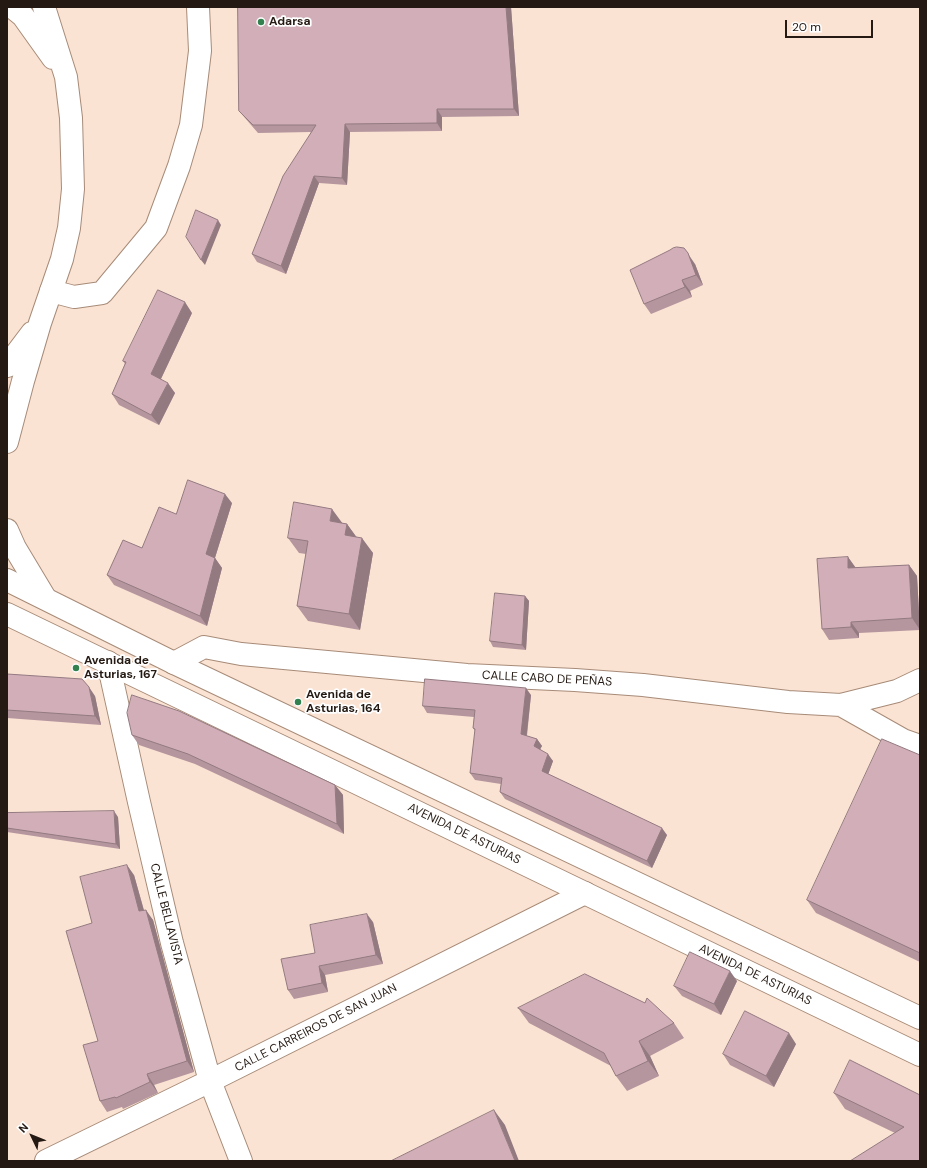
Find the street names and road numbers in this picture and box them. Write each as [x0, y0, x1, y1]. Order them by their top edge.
street label: CALLE CABO DE PEÑAS [482, 668, 612, 690]
street label: AVENIDA DE ASTURIAS [405, 800, 523, 868]
street label: CALLE BELLAVISTA [146, 862, 186, 966]
street label: AVENIDA DE ASTURIAS [696, 941, 814, 1009]
street label: CALLE CARREIROS DE SAN JUAN [232, 981, 400, 1075]

